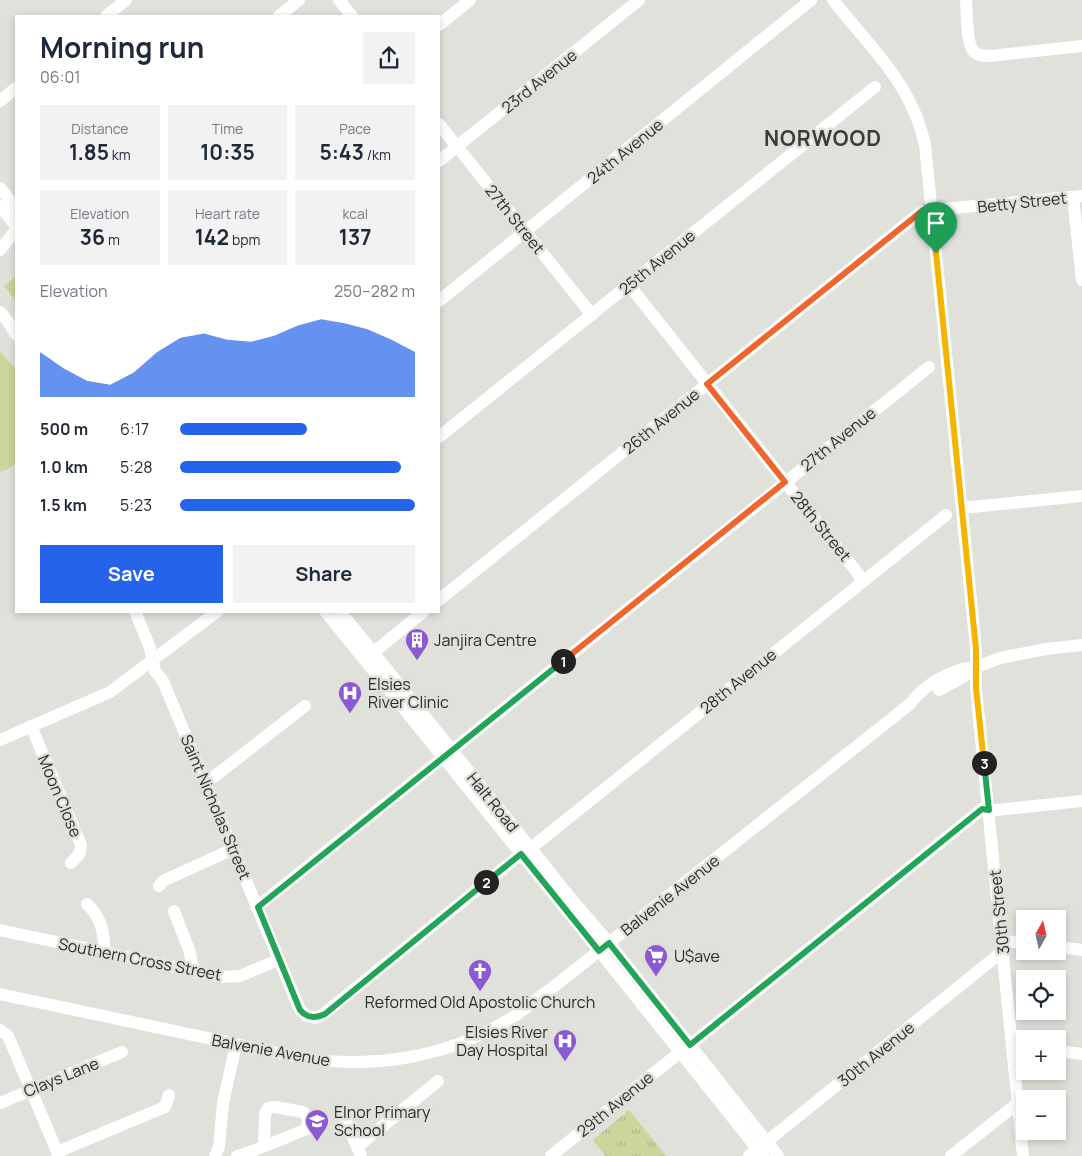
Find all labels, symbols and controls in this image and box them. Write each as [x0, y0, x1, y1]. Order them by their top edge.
text: Morning run [40, 28, 204, 66]
button: share [363, 32, 415, 84]
street label: 23rd Avenue [497, 44, 581, 118]
text: 06:01 [40, 66, 80, 88]
street label: 24th Avenue [582, 113, 668, 189]
text: Distance [71, 119, 129, 138]
text: Time [212, 119, 243, 138]
text: Pace [339, 119, 371, 138]
district label: NORWOOD [764, 124, 882, 152]
text: 1.85 [69, 138, 109, 166]
text: 10:35 [200, 138, 255, 166]
text: 5:43 [319, 138, 364, 166]
text: km [109, 145, 131, 164]
text: /km [364, 145, 391, 164]
street label: 27th Street [480, 180, 550, 258]
street label: Betty Street [976, 186, 1068, 218]
pin [915, 202, 957, 253]
text: Elevation [70, 204, 129, 223]
text: Heart rate [195, 204, 260, 223]
text: kcal [342, 204, 368, 223]
icon: arrive [922, 209, 950, 237]
text: 36 [80, 223, 105, 251]
text: 142 [195, 223, 229, 251]
text: 137 [339, 223, 371, 251]
street label: 25th Avenue [614, 224, 700, 300]
text: m [105, 230, 120, 249]
text: bpm [229, 230, 260, 249]
text: Elevation [40, 280, 108, 302]
text: 250–282 m [334, 280, 415, 302]
street label: 26th Avenue [618, 383, 704, 459]
street label: 27th Avenue [796, 402, 880, 476]
text: 500 m [40, 418, 88, 440]
text: 6:17 [120, 418, 149, 440]
text: 1.0 km [40, 456, 88, 478]
text: 5:28 [120, 456, 152, 478]
street label: 28th Street [786, 486, 856, 566]
text: 1.5 km [40, 494, 87, 516]
text: 5:23 [120, 494, 152, 516]
button: Save [40, 545, 223, 603]
button: Share [233, 545, 415, 603]
building icon: Janjira Centre [404, 627, 430, 661]
place label: Janjira Centre [434, 629, 537, 651]
street label: 28th Avenue [695, 643, 781, 719]
pin: 1 [550, 648, 576, 674]
text: 1 [560, 652, 567, 671]
place label: Elsies River Clinic [368, 673, 449, 713]
hospital icon: Elsies River Clinic [337, 680, 363, 714]
street label: Saint Nicholas Street [176, 731, 256, 883]
pin: 3 [972, 750, 996, 776]
street label: Moon Close [33, 751, 87, 841]
text: 3 [980, 754, 989, 773]
street label: Halt Road [462, 767, 524, 837]
street label: Balvenie Avenue [616, 849, 724, 941]
street label: 30th Street [984, 869, 1014, 955]
pin: 2 [474, 870, 498, 894]
text: 2 [482, 873, 491, 892]
north arrow [1016, 910, 1066, 960]
map controls [1016, 910, 1066, 1140]
street label: Southern Cross Street [56, 932, 224, 986]
supermarket icon: U$ave [643, 943, 669, 977]
place label: U$ave [674, 945, 720, 967]
church icon: Reformed Old Apostolic Church [467, 958, 493, 992]
button: locate [1016, 970, 1066, 1020]
place label: Reformed Old Apostolic Church [365, 991, 595, 1013]
street label: 30th Avenue [833, 1016, 919, 1092]
place label: Elsies River Day Hospital [456, 1021, 548, 1061]
hospital icon: Elsies River Day Hospital [552, 1028, 578, 1062]
street label: Balvenie Avenue [210, 1029, 332, 1071]
button: + [1016, 1030, 1066, 1080]
street label: Clays Lane [20, 1052, 102, 1102]
street label: 29th Avenue [572, 1066, 658, 1142]
button: − [1016, 1090, 1066, 1140]
place label: Elnor Primary School [334, 1101, 431, 1141]
school or university icon: Elnor Primary School [304, 1108, 330, 1142]

